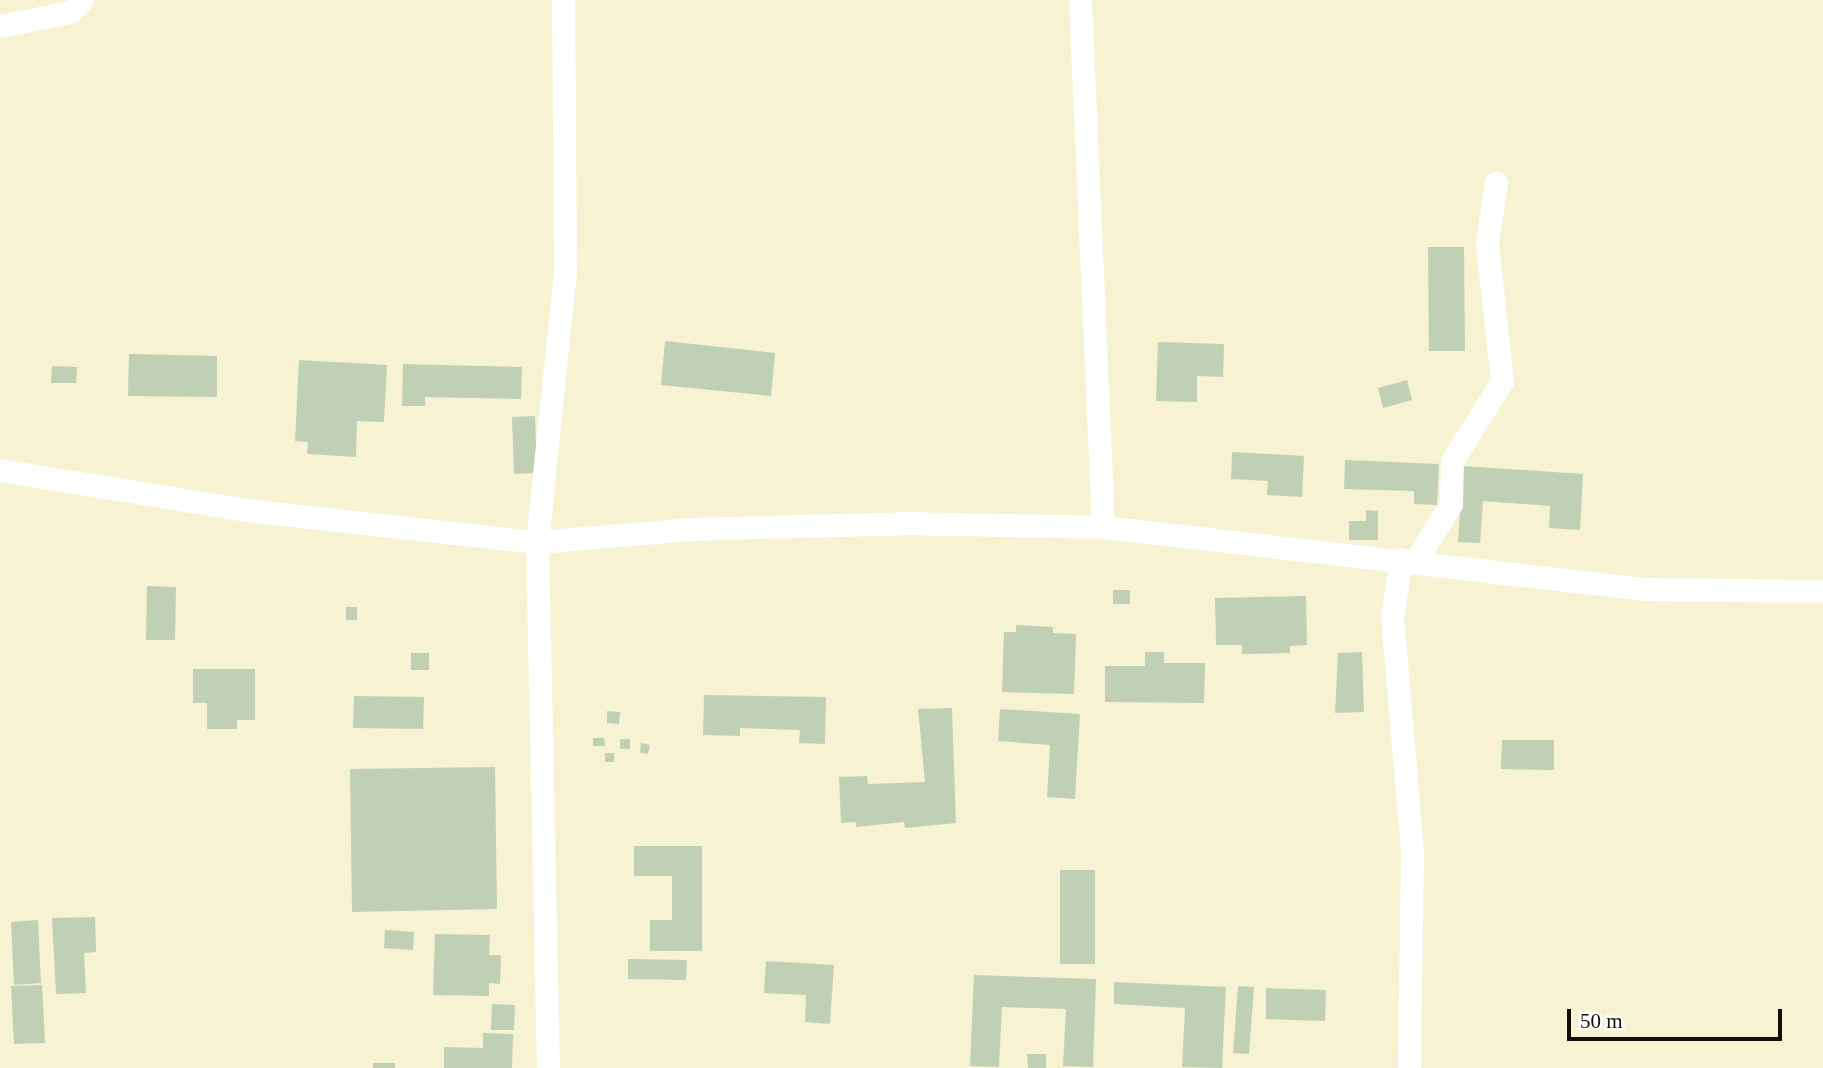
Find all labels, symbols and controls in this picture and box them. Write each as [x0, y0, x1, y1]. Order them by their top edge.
scale bar [1571, 995, 1786, 1038]
text: 50 m [1580, 1009, 1623, 1033]

